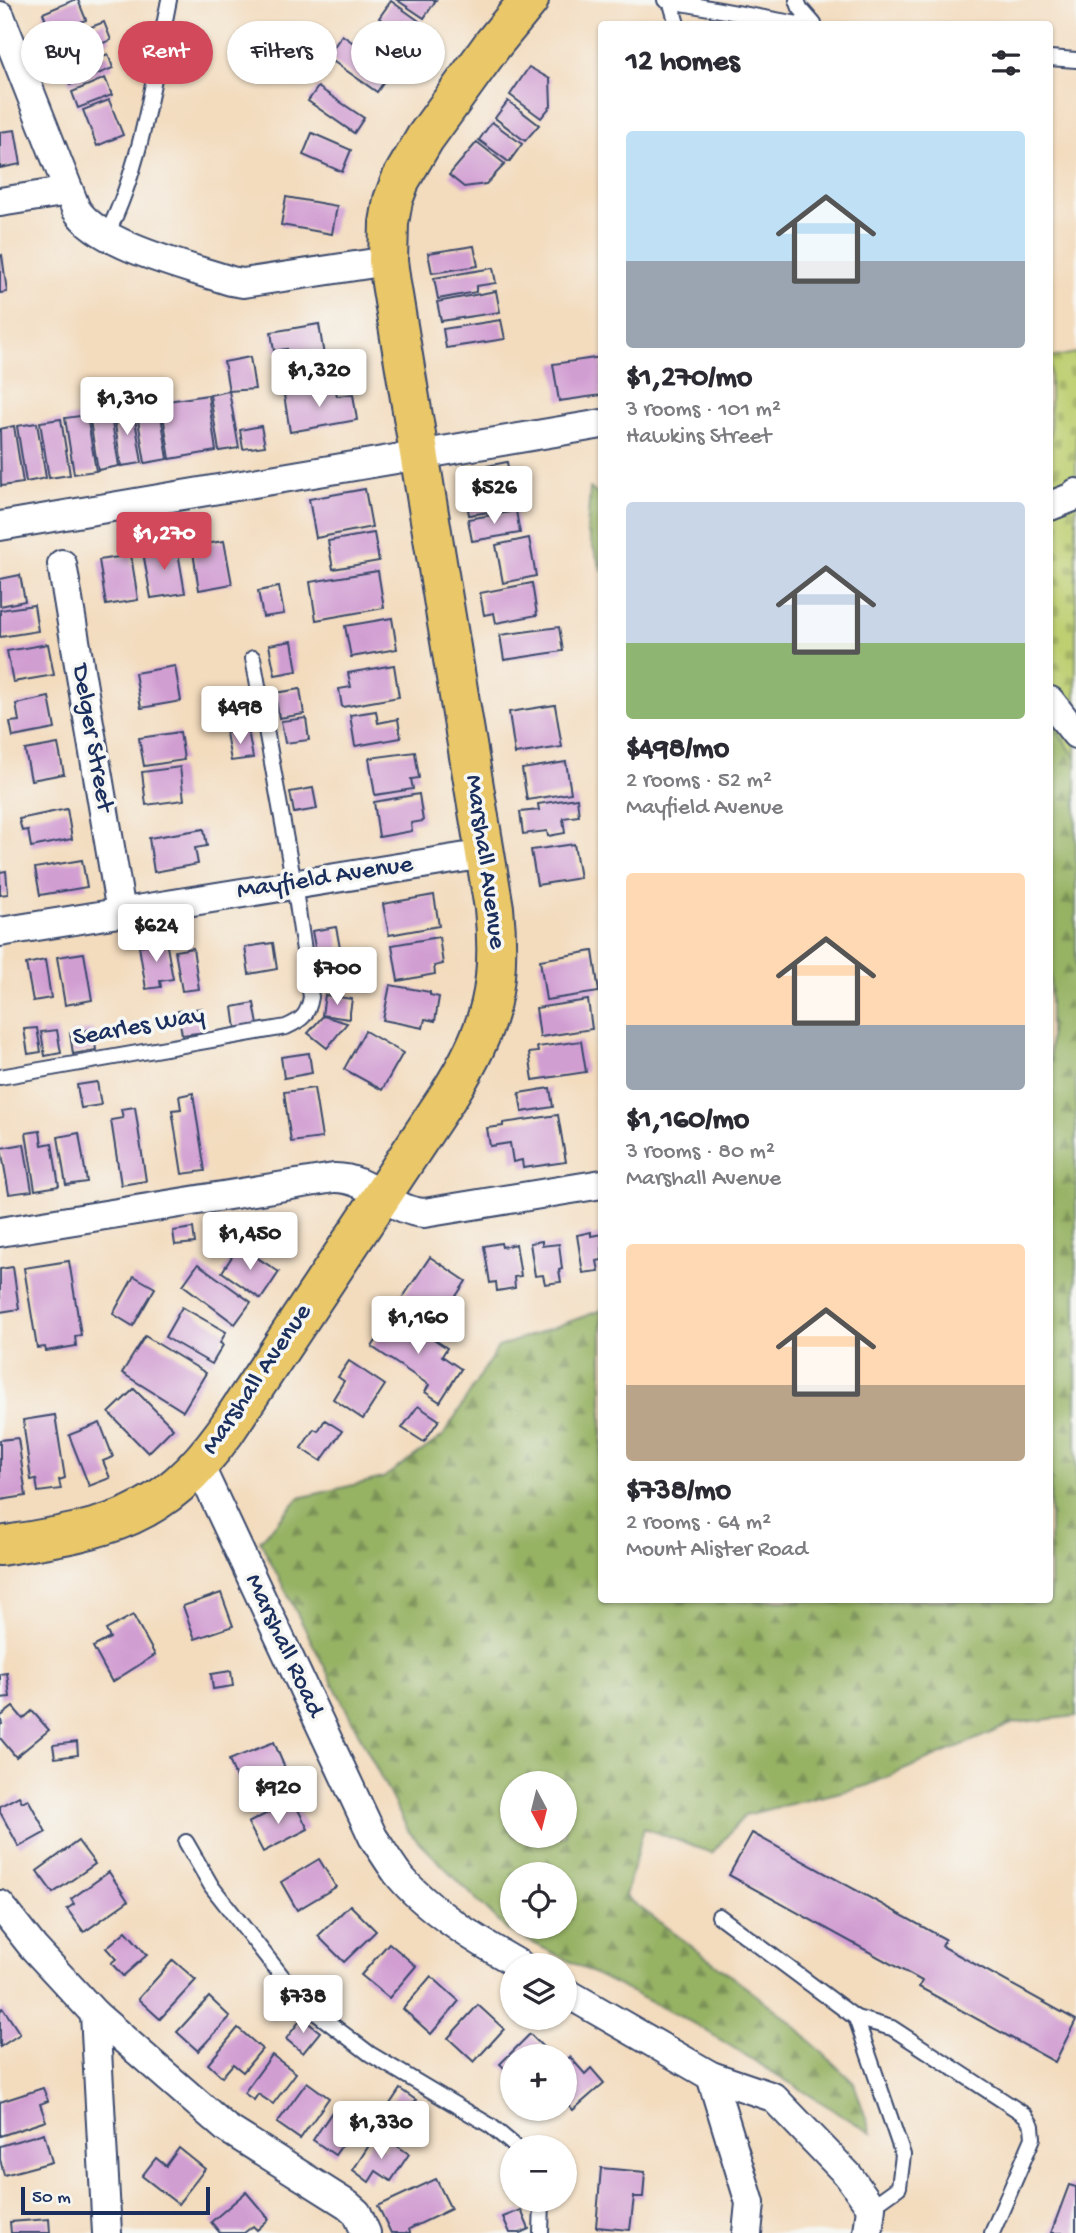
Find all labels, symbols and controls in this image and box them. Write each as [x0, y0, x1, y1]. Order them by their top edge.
chip: Buy [21, 21, 104, 84]
chip: Rent [118, 21, 213, 84]
chip: Filters [227, 21, 337, 84]
chip: New [351, 21, 445, 84]
icon: filters [987, 44, 1025, 82]
text: 12 homes [626, 46, 739, 81]
icon: home [763, 176, 889, 302]
pin: $1,320 [262, 350, 376, 409]
text: $1,320 [287, 358, 351, 385]
text: $1,270/mo [626, 362, 752, 397]
pin: $1,310 [70, 378, 184, 437]
text: $1,310 [96, 386, 158, 413]
text: 3 rooms · 101 m² [626, 397, 781, 424]
text: Hawkins Street [626, 424, 771, 451]
pin: $526 [453, 466, 535, 526]
text: $526 [471, 475, 517, 502]
pin: $1,270 [107, 512, 221, 572]
text: $1,270 [132, 521, 196, 548]
icon: home [763, 547, 889, 673]
street label: Delger Street [62, 660, 120, 816]
pin: $498 [199, 686, 281, 746]
text: $498 [217, 695, 263, 722]
text: $498/mo [626, 733, 729, 768]
text: 2 rooms · 52 m² [626, 768, 772, 795]
street label: Marshall Avenue [456, 773, 512, 952]
text: Mayfield Avenue [626, 795, 783, 822]
street label: Mayfield Avenue [235, 850, 416, 908]
pin: $624 [115, 904, 197, 964]
text: $624 [134, 913, 178, 940]
icon: home [763, 918, 889, 1044]
pin: $700 [296, 948, 378, 1007]
text: $700 [313, 956, 361, 983]
street label: Searles Way [71, 1001, 208, 1055]
text: $1,160/mo [626, 1104, 749, 1139]
text: 3 rooms · 80 m² [626, 1139, 775, 1166]
text: Marshall Avenue [626, 1166, 781, 1193]
pin: $1,450 [193, 1212, 307, 1272]
text: $1,450 [219, 1221, 281, 1248]
icon: home [763, 1289, 889, 1415]
pin: $1,160 [361, 1296, 475, 1356]
street label: Marshall Avenue [196, 1298, 320, 1461]
text: $1,160 [388, 1305, 448, 1332]
text: $738/mo [626, 1475, 731, 1510]
text: 2 rooms · 64 m² [626, 1510, 771, 1537]
text: Mount Alister Road [626, 1537, 808, 1564]
street label: Marshall Road [236, 1570, 330, 1724]
pin: $920 [237, 1766, 319, 1826]
north arrow [500, 1771, 578, 1848]
map controls [500, 1771, 577, 2212]
text: $920 [255, 1775, 301, 1802]
button: locate [500, 1862, 577, 1939]
button: layers [500, 1953, 577, 2030]
pin: $738 [262, 1976, 344, 2035]
text: $738 [280, 1984, 326, 2011]
button: + [500, 2044, 577, 2121]
pin: $1,330 [324, 2102, 438, 2161]
text: $1,330 [349, 2110, 413, 2137]
button: − [500, 2135, 577, 2212]
scale bar [21, 2184, 210, 2216]
text: 50 m [32, 2187, 71, 2210]

